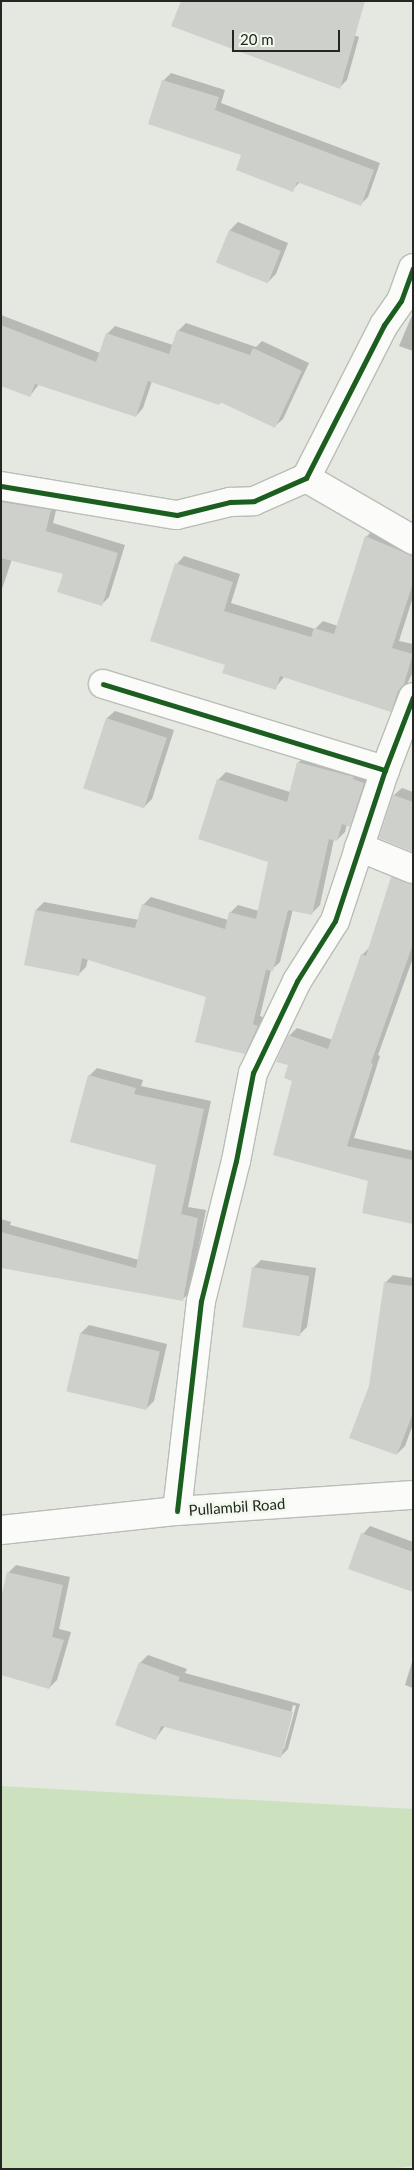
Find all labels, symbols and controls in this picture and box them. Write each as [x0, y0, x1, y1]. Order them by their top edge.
scale bar [234, 20, 342, 52]
text: 20 m [240, 30, 274, 48]
street label: Pullambil Road [188, 1495, 286, 1519]

